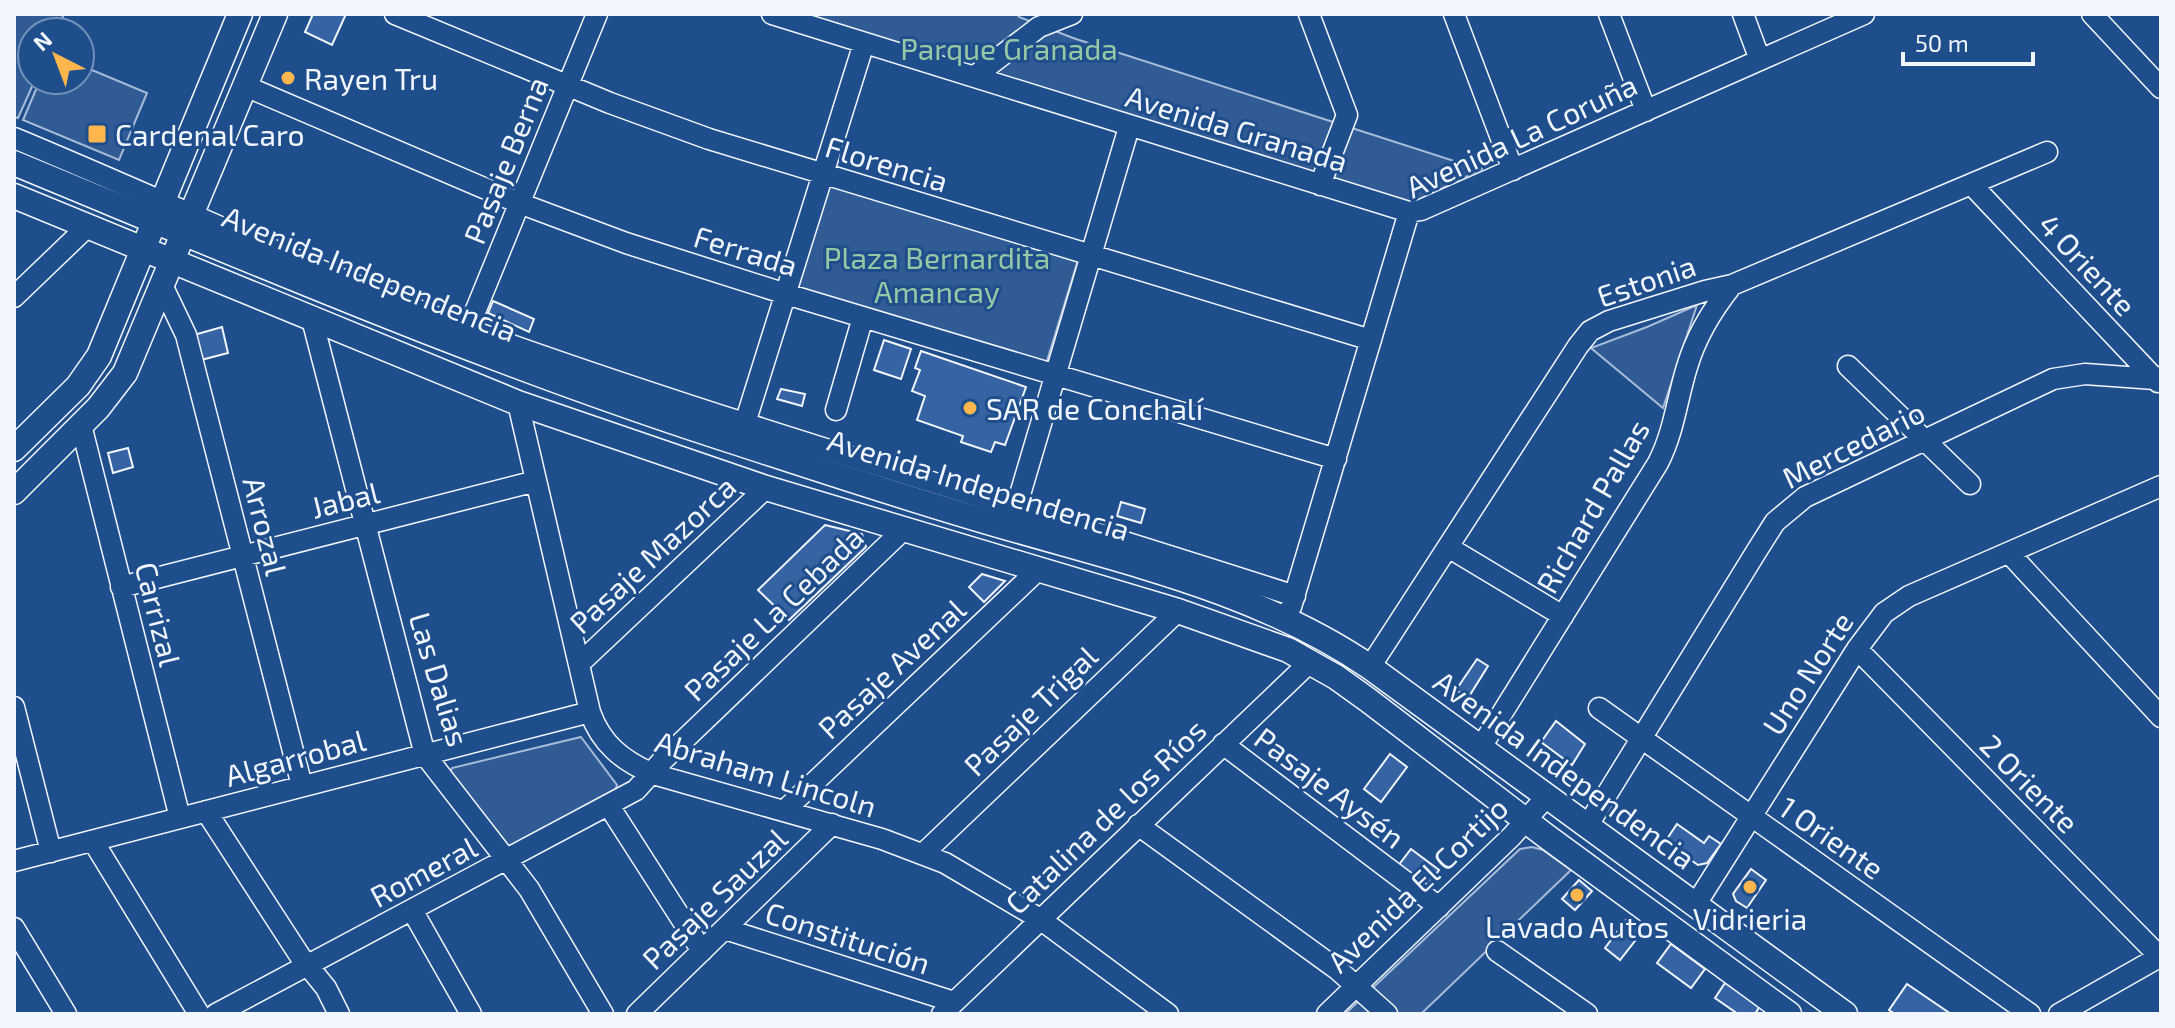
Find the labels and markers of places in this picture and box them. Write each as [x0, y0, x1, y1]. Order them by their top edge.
place label: Rayen Tru [304, 60, 438, 96]
marker: Rayen Tru [279, 69, 297, 87]
place label: Cardenal Caro [115, 116, 305, 152]
marker: Cardenal Caro [86, 123, 108, 145]
place label: SAR de Conchalí [986, 390, 1205, 426]
marker: SAR de Conchalí [961, 399, 979, 417]
marker: Vidrieria [1741, 878, 1759, 896]
marker: Lavado Autos [1568, 886, 1586, 904]
place label: Vidrieria [1693, 900, 1807, 936]
place label: Lavado Autos [1485, 908, 1669, 944]

